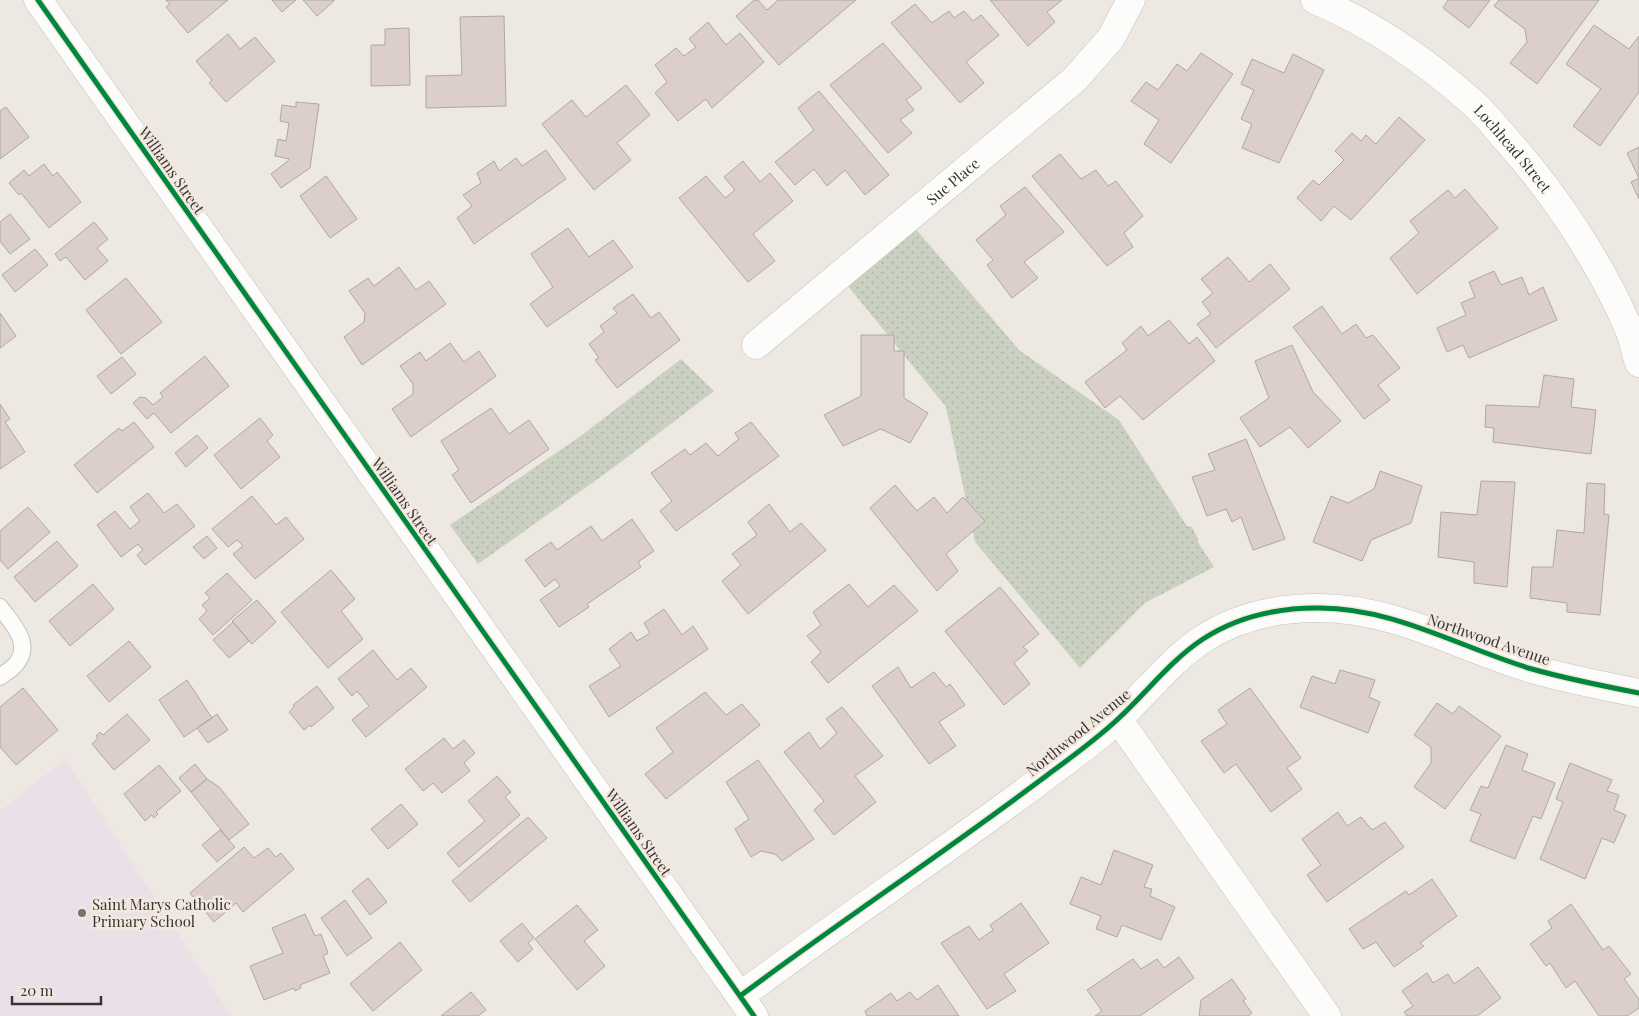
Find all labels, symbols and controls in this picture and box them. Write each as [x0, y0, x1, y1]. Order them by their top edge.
street label: Lochhead Street [1470, 100, 1556, 197]
street label: Williams Street [134, 122, 210, 218]
street label: Sue Place [922, 153, 983, 209]
street label: Williams Street [367, 453, 443, 549]
street label: Northwood Avenue [1425, 609, 1553, 669]
street label: Northwood Avenue [1022, 684, 1134, 780]
street label: Williams Street [601, 784, 677, 880]
place label: Saint Marys Catholic Primary School [92, 894, 231, 931]
marker: Saint Marys Catholic Primary School [76, 907, 88, 919]
scale bar [12, 974, 101, 1006]
text: 20 m [20, 980, 54, 1000]

